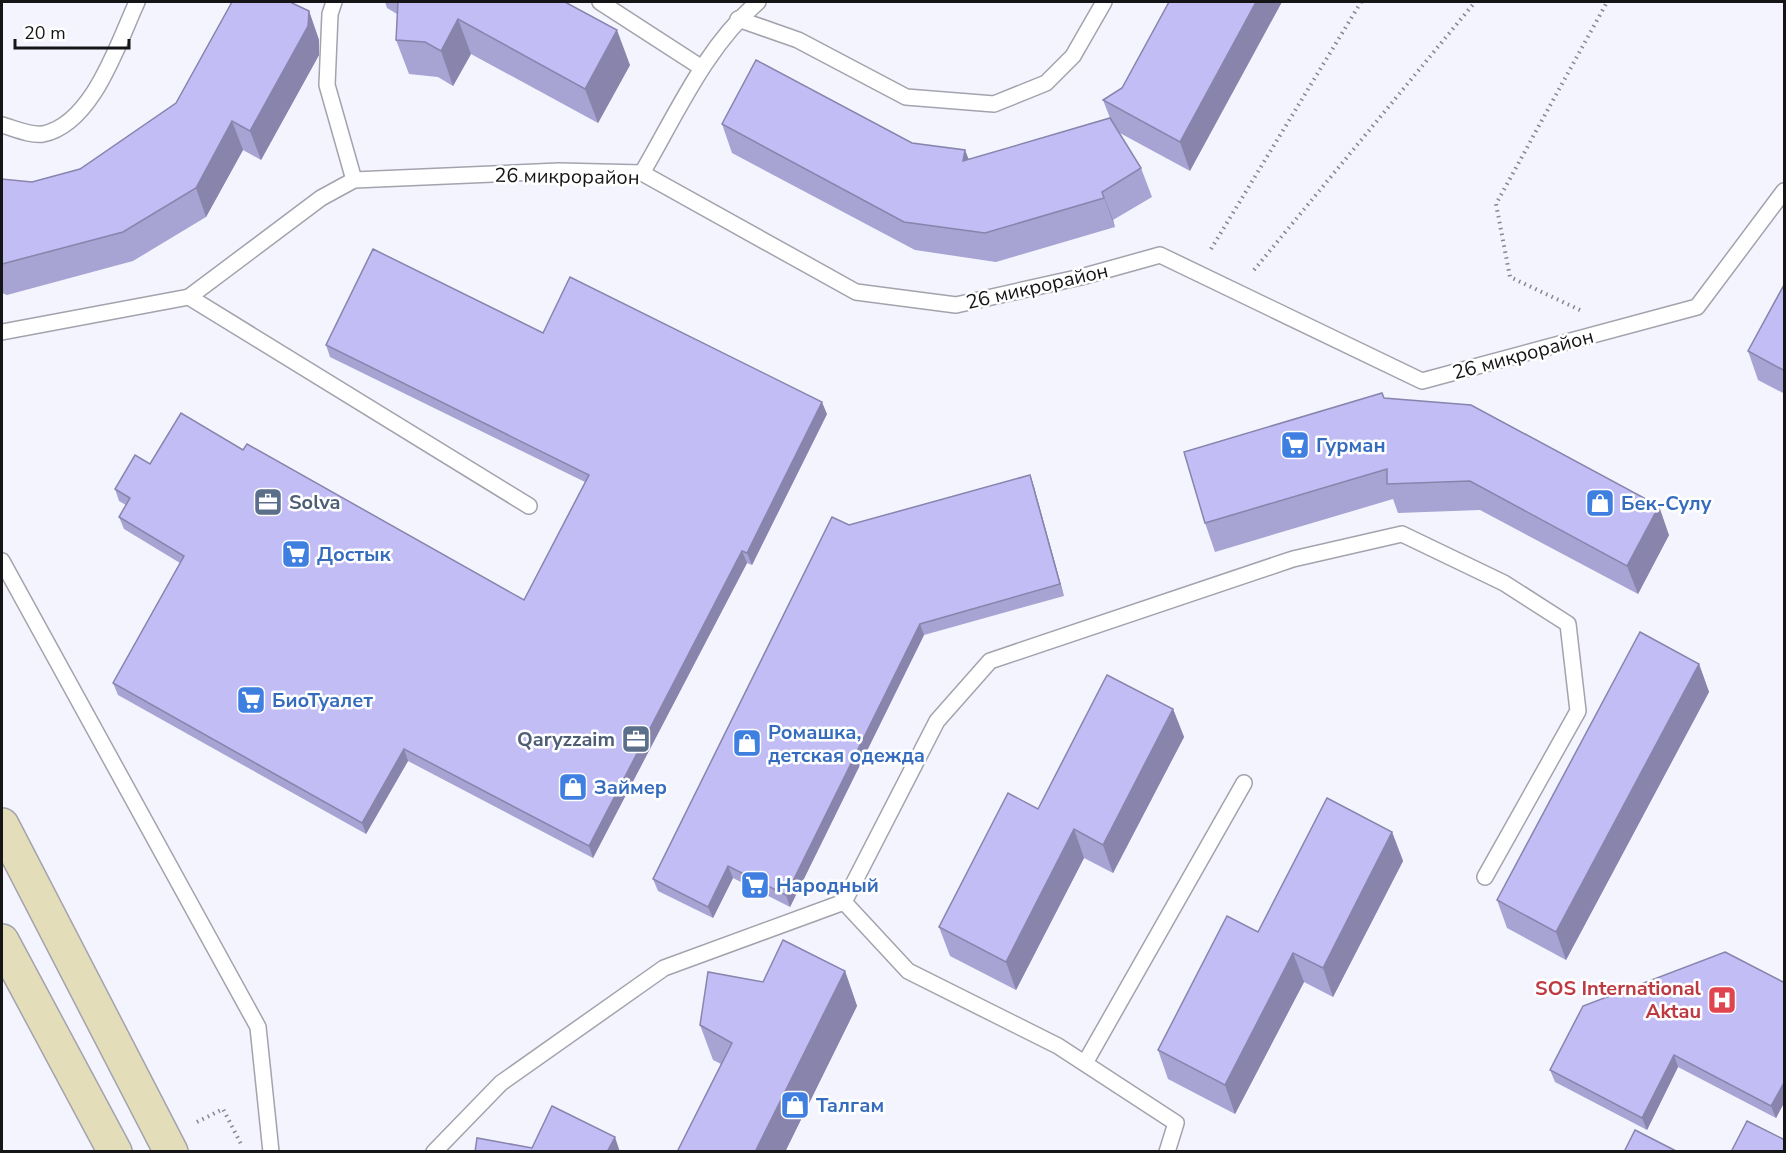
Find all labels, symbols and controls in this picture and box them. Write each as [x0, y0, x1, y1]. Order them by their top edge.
scale bar [15, 12, 129, 50]
text: 20 m [24, 21, 66, 45]
street label: 26 микрорайон [494, 162, 640, 191]
street label: 26 микрорайон [963, 257, 1111, 316]
street label: 26 микрорайон [1450, 323, 1597, 386]
supermarket icon: Гурман [1279, 429, 1311, 461]
place label: Гурман [1316, 432, 1386, 459]
office icon: Solva [252, 486, 284, 518]
shop icon: Бек-Сулу [1584, 487, 1616, 519]
place label: Solva [289, 489, 341, 516]
place label: Бек-Сулу [1621, 490, 1712, 517]
supermarket icon: Достык [280, 538, 312, 570]
place label: Достык [317, 541, 391, 568]
supermarket icon: БиоТуалет [235, 684, 267, 716]
place label: БиоТуалет [272, 687, 373, 714]
place label: Ромашка, детская одежда [768, 719, 925, 769]
office icon: Qaryzzaim [620, 723, 652, 755]
place label: Qaryzzaim [517, 726, 615, 753]
shop icon: Ромашка, детская одежда [731, 727, 763, 759]
shop icon: Займер [557, 771, 589, 803]
place label: Займер [594, 774, 667, 801]
supermarket icon: Народный [739, 869, 771, 901]
place label: Народный [776, 872, 879, 899]
place label: SOS International Aktau [1535, 975, 1702, 1025]
hospital icon: SOS International Aktau [1706, 984, 1738, 1016]
shop icon: Талгам [779, 1089, 811, 1121]
place label: Талгам [816, 1092, 884, 1119]

